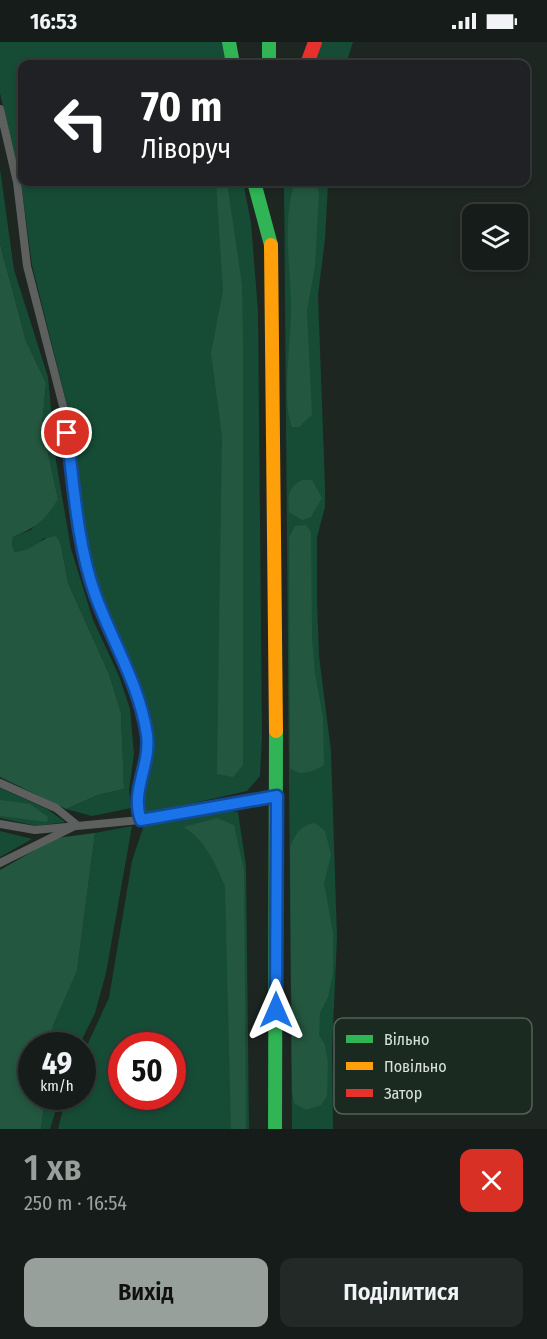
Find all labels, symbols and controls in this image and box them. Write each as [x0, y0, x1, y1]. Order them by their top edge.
text: 16:53 [30, 8, 77, 35]
text: 70 m [141, 82, 222, 132]
icon: left [42, 84, 120, 162]
text: Ліворуч [141, 133, 231, 165]
map controls [462, 204, 528, 270]
button: layers [462, 204, 528, 270]
pin [41, 407, 92, 458]
icon: arrive [50, 416, 83, 449]
position arrow [244, 978, 308, 1042]
legend [334, 1018, 532, 1114]
text: Вільно [384, 1030, 429, 1049]
speed limit sign: 50 [108, 1032, 186, 1110]
text: 49 [42, 1046, 72, 1082]
text: Повільно [384, 1057, 447, 1076]
text: km/h [40, 1077, 74, 1095]
text: Затор [384, 1084, 422, 1103]
text: 1 хв [24, 1146, 82, 1190]
button: close [460, 1149, 523, 1212]
text: 250 m · 16:54 [24, 1191, 127, 1215]
button: Вихід [24, 1258, 268, 1327]
button: Поділитися [280, 1258, 523, 1327]

